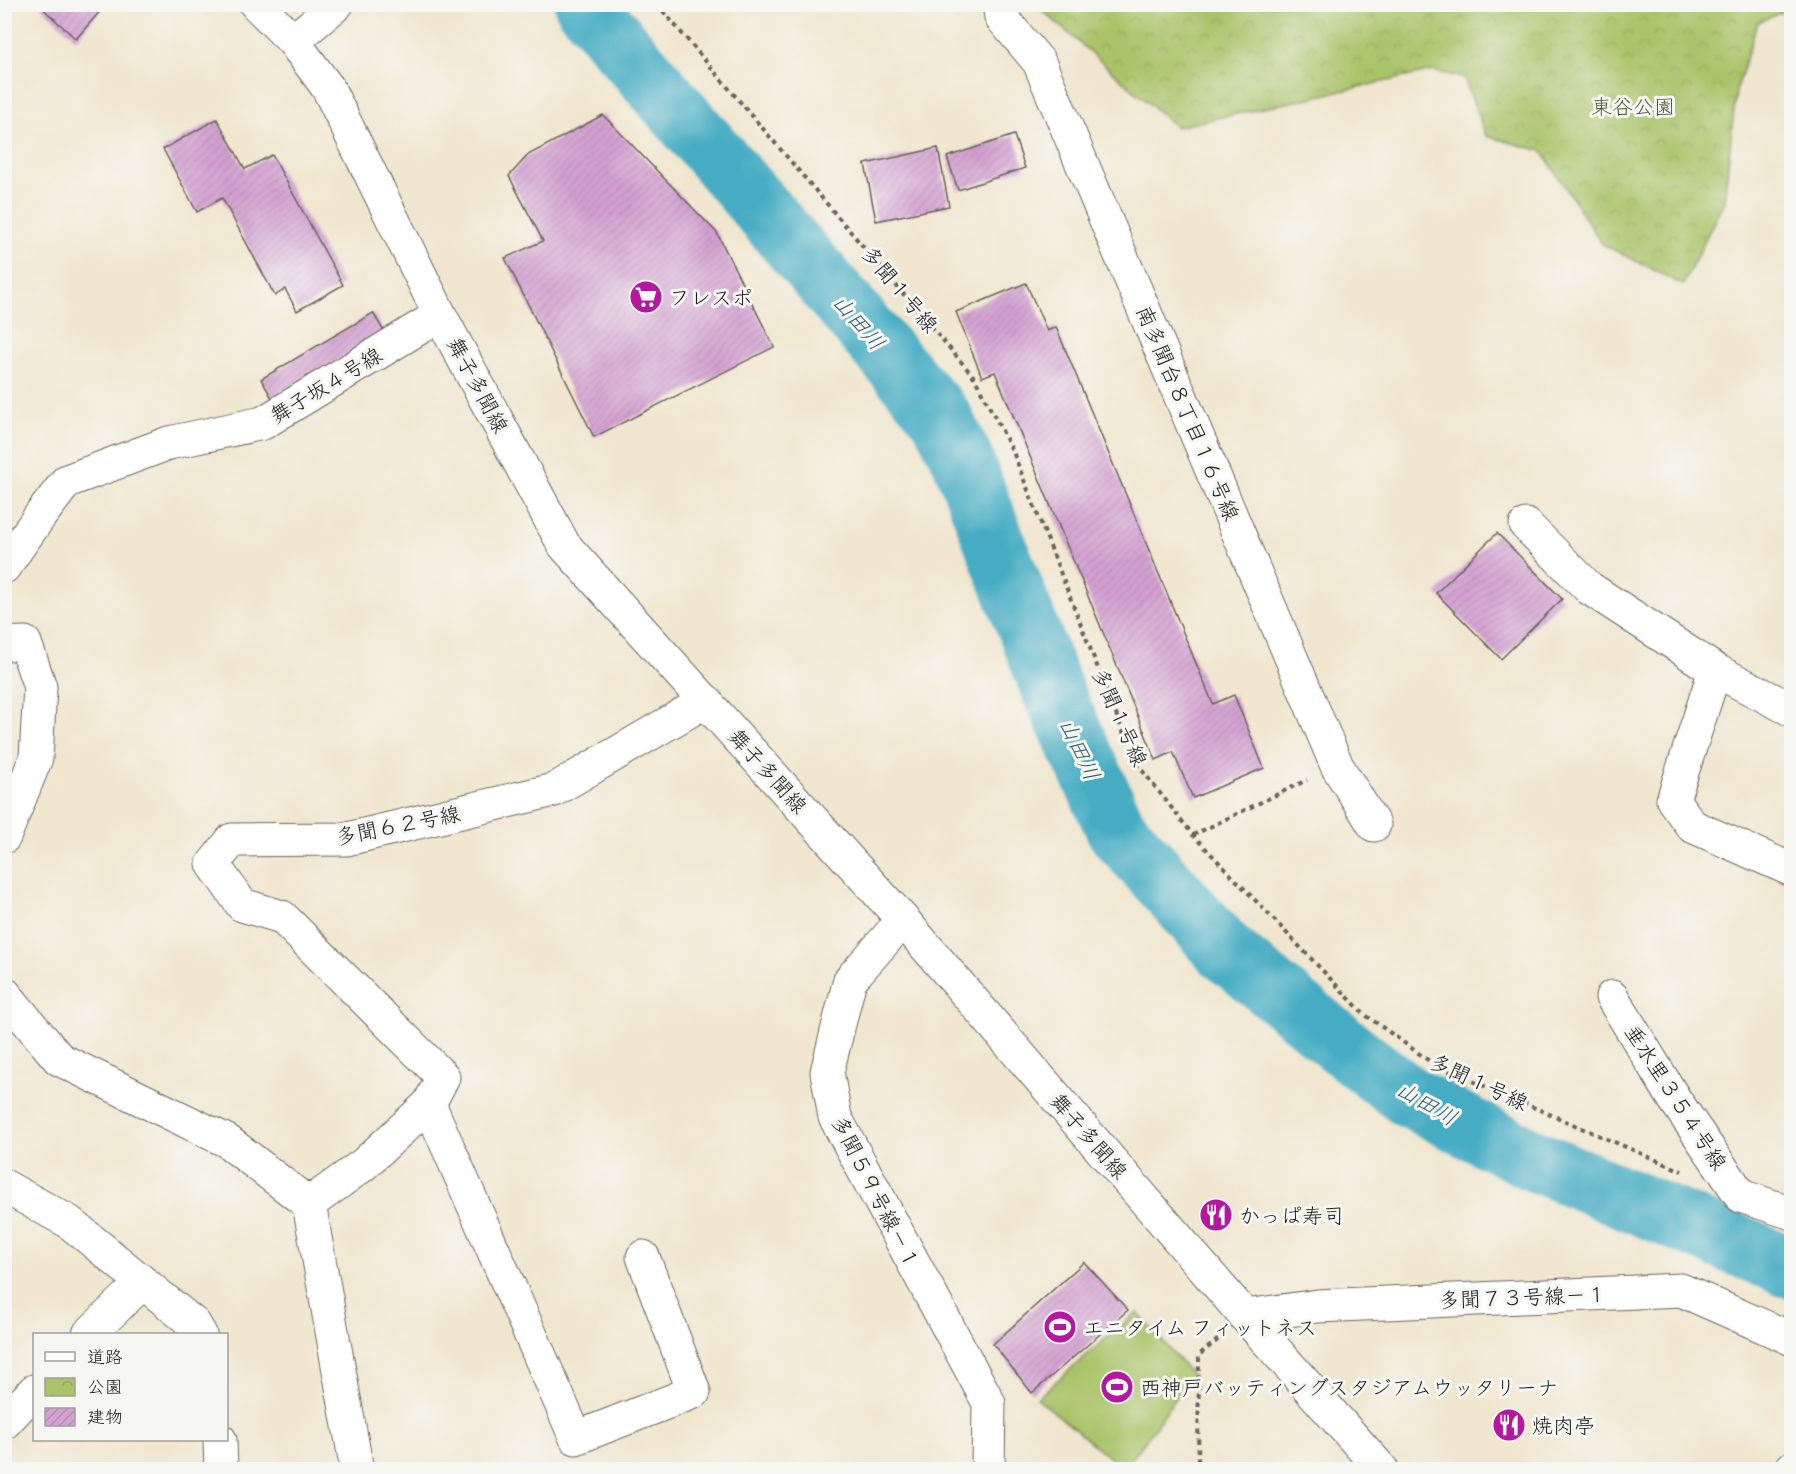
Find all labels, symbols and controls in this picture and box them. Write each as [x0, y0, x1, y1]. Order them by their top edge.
park label: 東谷公園 [1591, 93, 1675, 120]
street label: 多聞１号線 [856, 240, 944, 338]
supermarket icon: フレスポ [628, 279, 664, 315]
place label: フレスポ [669, 284, 753, 311]
water label: 山田川 [827, 288, 891, 356]
street label: 南多聞台８丁目１６号線 [1130, 301, 1246, 525]
street label: 舞子多聞線 [441, 332, 515, 438]
street label: 舞子坂４号線 [265, 341, 387, 429]
street label: 多聞１号線 [1086, 664, 1154, 770]
water label: 山田川 [1053, 713, 1107, 785]
street label: 舞子多聞線 [723, 723, 813, 819]
street label: 多聞６２号線 [334, 800, 462, 850]
street label: 垂水里３５４号線 [1619, 1019, 1733, 1175]
street label: 多聞１号線 [1426, 1048, 1532, 1116]
water label: 山田川 [1391, 1074, 1463, 1132]
street label: 舞子多聞線 [1044, 1088, 1134, 1184]
street label: 多聞５９号線－１ [826, 1111, 926, 1273]
restaurant icon: かっぱ寿司 [1198, 1197, 1234, 1233]
place label: かっぱ寿司 [1239, 1202, 1344, 1229]
street label: 多聞７３号線－１ [1439, 1281, 1607, 1313]
sports icon: エニタイム フィットネス [1042, 1309, 1078, 1345]
place label: エニタイム フィットネス [1083, 1314, 1317, 1341]
legend [33, 1333, 228, 1441]
text: 道路 [87, 1345, 123, 1368]
sports icon: 西神戸バッティングスタジアムウッタリーナ [1099, 1369, 1135, 1405]
place label: 西神戸バッティングスタジアムウッタリーナ [1140, 1374, 1558, 1401]
text: 公園 [87, 1375, 123, 1398]
text: 建物 [87, 1405, 123, 1428]
restaurant icon: 焼肉亭 [1491, 1407, 1527, 1443]
place label: 焼肉亭 [1532, 1412, 1595, 1439]

